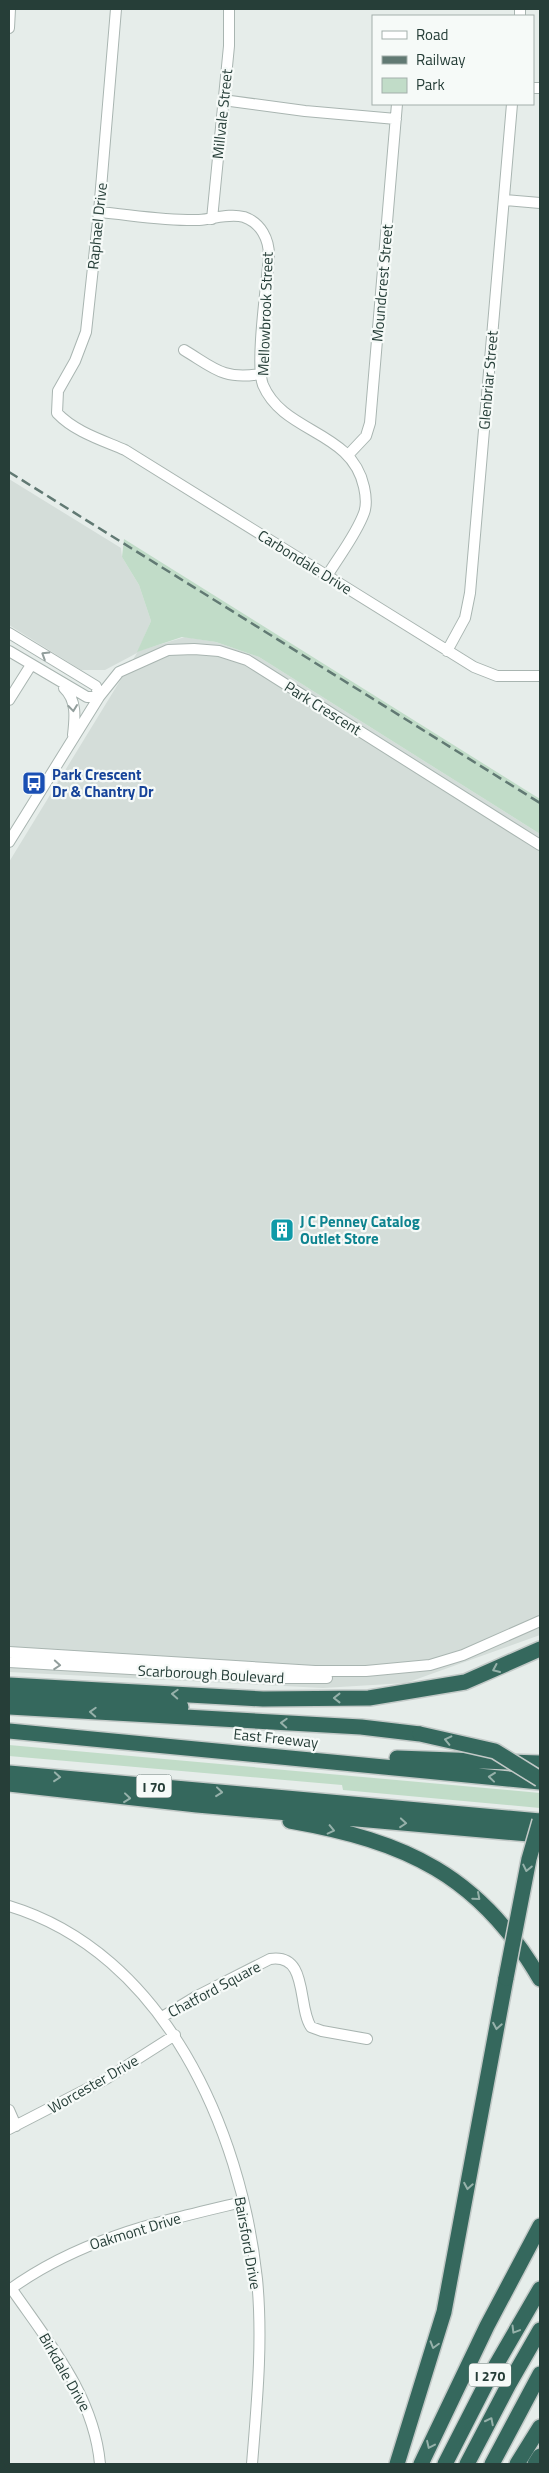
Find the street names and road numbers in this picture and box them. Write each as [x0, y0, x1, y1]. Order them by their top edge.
street label: Millvale Street [206, 67, 238, 160]
street label: Raphael Drive [81, 181, 113, 271]
street label: Moundcrest Street [365, 223, 399, 343]
street label: Mellowbrook Street [251, 251, 279, 376]
street label: Glenbriar Street [472, 329, 504, 431]
street label: Carbondale Drive [253, 524, 357, 600]
street label: Park Crescent [280, 675, 367, 741]
street label: Scarborough Boulevard [137, 1659, 285, 1689]
street label: East Freeway [232, 1722, 320, 1754]
road number: I 70 [136, 1774, 172, 1798]
street label: Chatford Square [164, 1955, 264, 2023]
street label: Worcester Drive [43, 2049, 143, 2119]
street label: Bairsford Drive [229, 2195, 267, 2291]
street label: Oakmont Drive [86, 2206, 184, 2256]
street label: Birkdale Drive [33, 2328, 97, 2416]
road number: I 270 [469, 2364, 511, 2386]

